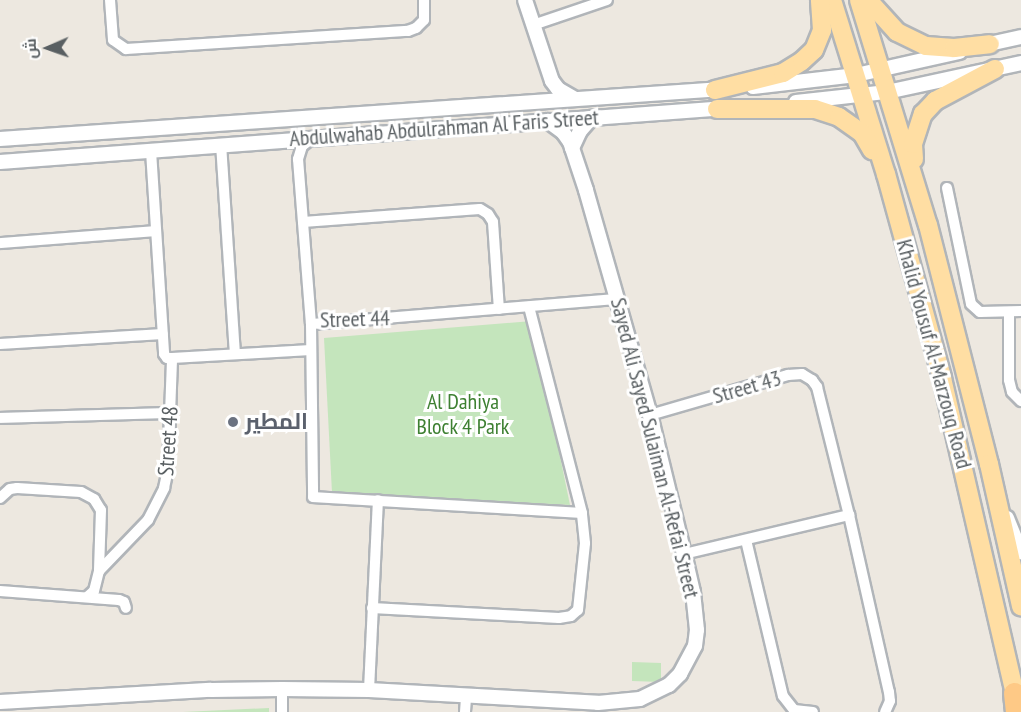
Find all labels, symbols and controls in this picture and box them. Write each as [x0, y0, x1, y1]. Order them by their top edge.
north arrow [18, 18, 78, 78]
text: ش [20, 38, 40, 59]
street label: Abdulwahab Abdulrahman Al Faris Street [288, 104, 600, 152]
street label: Khalid Yousuf Al-Marzouq Road [891, 236, 977, 472]
street label: Sayed Ali Sayed Sulaiman Al-Refai Street [605, 295, 705, 601]
street label: Street 44 [320, 305, 390, 333]
street label: Street 43 [710, 365, 784, 409]
park label: Al Dahiya Block 4 Park [416, 388, 510, 440]
street label: Street 48 [152, 405, 184, 477]
place label: المطير [245, 409, 308, 435]
marker: المطير [226, 415, 240, 429]

